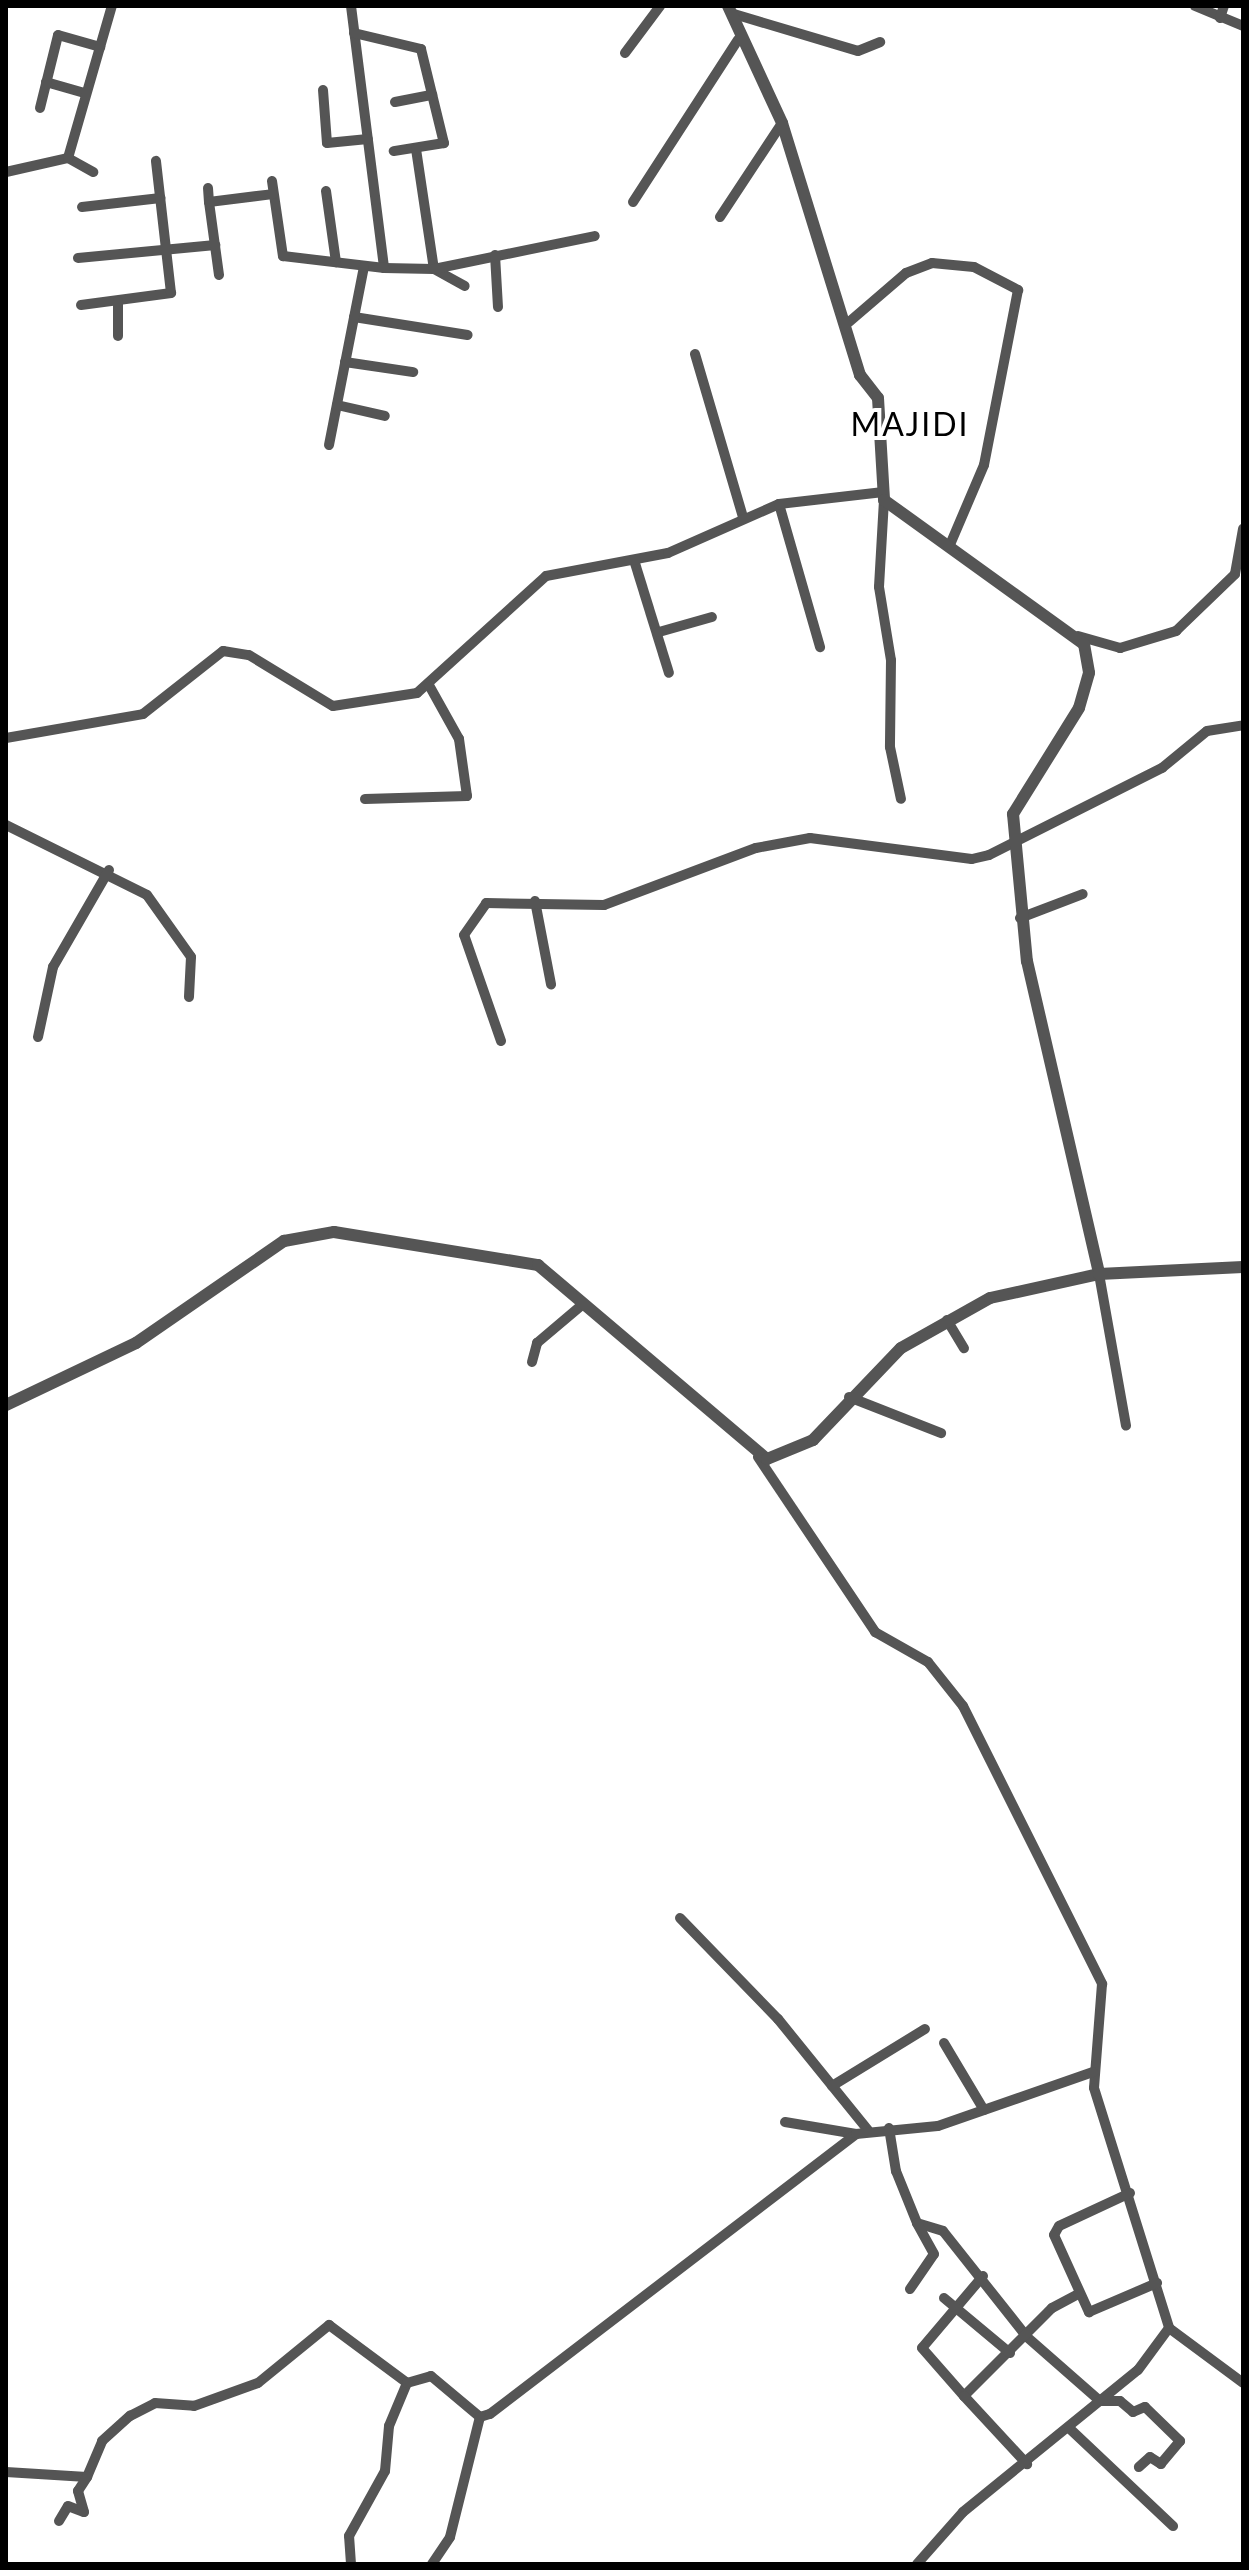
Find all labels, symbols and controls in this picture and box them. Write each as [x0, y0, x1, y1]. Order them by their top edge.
district label: MAJIDI [850, 405, 970, 443]

